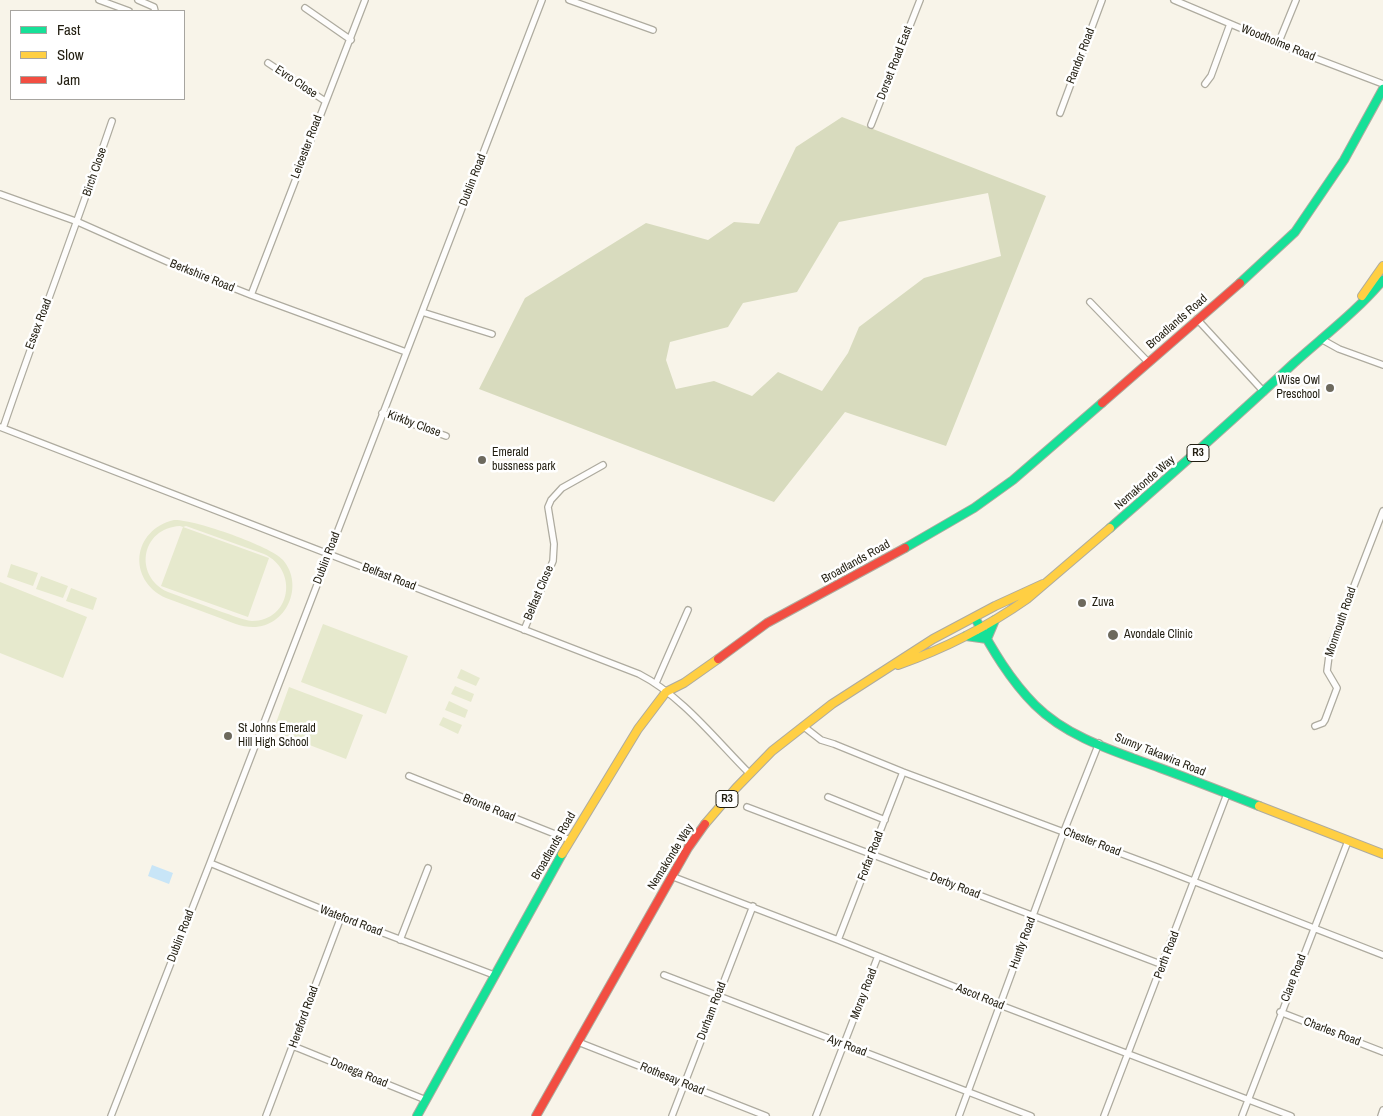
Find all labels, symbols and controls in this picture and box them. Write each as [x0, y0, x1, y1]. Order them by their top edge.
legend [10, 10, 185, 100]
text: Fast [57, 19, 80, 40]
street label: Woodholme Road [1239, 22, 1317, 64]
street label: Dorset Road East [874, 24, 916, 102]
street label: Randor Road [1064, 26, 1098, 86]
text: Slow [57, 44, 84, 65]
street label: Evro Close [272, 63, 320, 101]
text: Jam [57, 69, 80, 90]
street label: Leicester Road [288, 113, 326, 181]
street label: Birch Close [80, 146, 110, 198]
street label: Dublin Road [456, 152, 490, 208]
street label: Berkshire Road [168, 257, 236, 295]
street label: Broadlands Road [1144, 292, 1210, 352]
street label: Essex Road [23, 297, 55, 351]
place label: Wise Owl Preschool [1276, 374, 1320, 402]
marker: Wise Owl Preschool [1324, 382, 1336, 394]
street label: Kirkby Close [385, 408, 443, 440]
road number: R3 [1187, 444, 1209, 462]
place label: Emerald bussness park [492, 446, 555, 474]
street label: Nemakonde Way [1112, 453, 1178, 513]
marker: Emerald bussness park [476, 454, 488, 466]
street label: Dublin Road [310, 530, 344, 586]
street label: Broadlands Road [819, 537, 893, 587]
street label: Belfast Road [360, 560, 418, 594]
street label: Belfast Close [521, 564, 557, 622]
street label: Monmouth Road [1322, 585, 1360, 659]
place label: Zuva [1092, 596, 1114, 610]
marker: Zuva [1076, 597, 1088, 609]
marker: Avondale Clinic [1106, 628, 1120, 642]
place label: Avondale Clinic [1124, 628, 1193, 642]
place label: St Johns Emerald Hill High School [238, 722, 316, 750]
marker: St Johns Emerald Hill High School [222, 730, 234, 742]
street label: Sunny Takawira Road [1113, 730, 1207, 780]
street label: Bronte Road [461, 791, 517, 825]
road number: R3 [716, 791, 738, 808]
street label: Broadlands Road [529, 809, 579, 883]
street label: Nemakonde Way [645, 821, 697, 893]
street label: Chester Road [1061, 824, 1123, 860]
street label: Forfar Road [855, 829, 887, 883]
street label: Derby Road [928, 870, 982, 902]
street label: Wateford Road [318, 902, 384, 940]
street label: Dublin Road [164, 908, 198, 964]
street label: Huntly Road [1007, 915, 1039, 971]
street label: Perth Road [1151, 929, 1183, 981]
street label: Clare Road [1278, 952, 1310, 1004]
street label: Moray Road [848, 966, 880, 1022]
street label: Durham Road [694, 980, 730, 1042]
street label: Ascot Road [954, 981, 1006, 1013]
street label: Hereford Road [286, 984, 322, 1050]
street label: Charles Road [1301, 1014, 1363, 1050]
street label: Ayr Road [825, 1032, 869, 1060]
street label: Donega Road [328, 1055, 390, 1091]
street label: Rothesay Road [638, 1060, 706, 1098]

